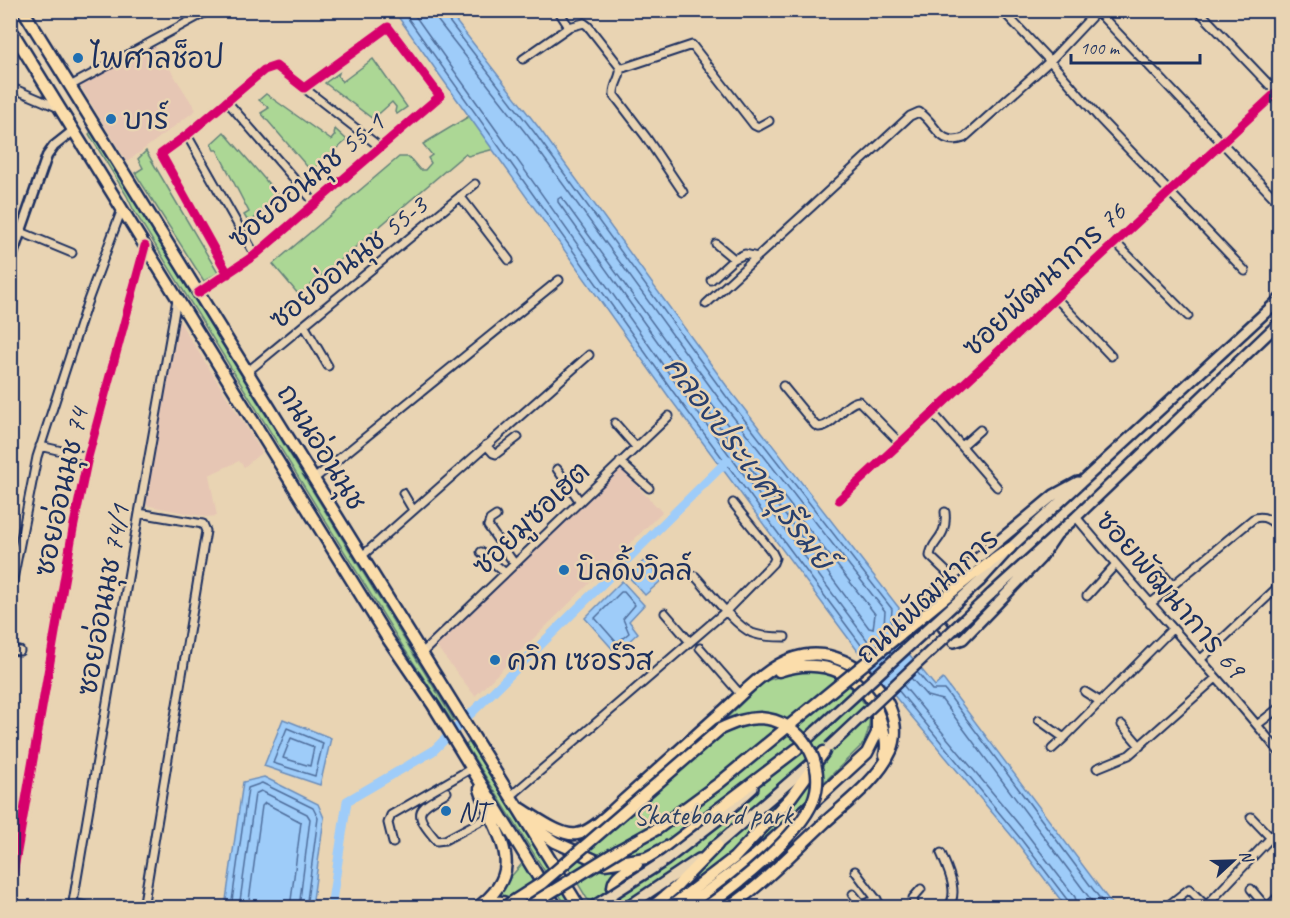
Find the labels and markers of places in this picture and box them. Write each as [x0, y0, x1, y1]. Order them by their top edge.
place label: ไพศาลช็อป [89, 39, 225, 76]
marker: ไพศาลช็อป [71, 51, 85, 65]
place label: บาร์ [123, 100, 169, 137]
marker: บาร์ [104, 112, 118, 126]
place label: บิลดิ้งวิลล์ [576, 545, 692, 588]
marker: บิลดิ้งวิลล์ [557, 563, 571, 577]
place label: ควิก เซอร์วิส [507, 641, 653, 678]
marker: ควิก เซอร์วิส [488, 653, 502, 667]
place label: NT [458, 794, 495, 829]
marker: NT [439, 804, 453, 818]

